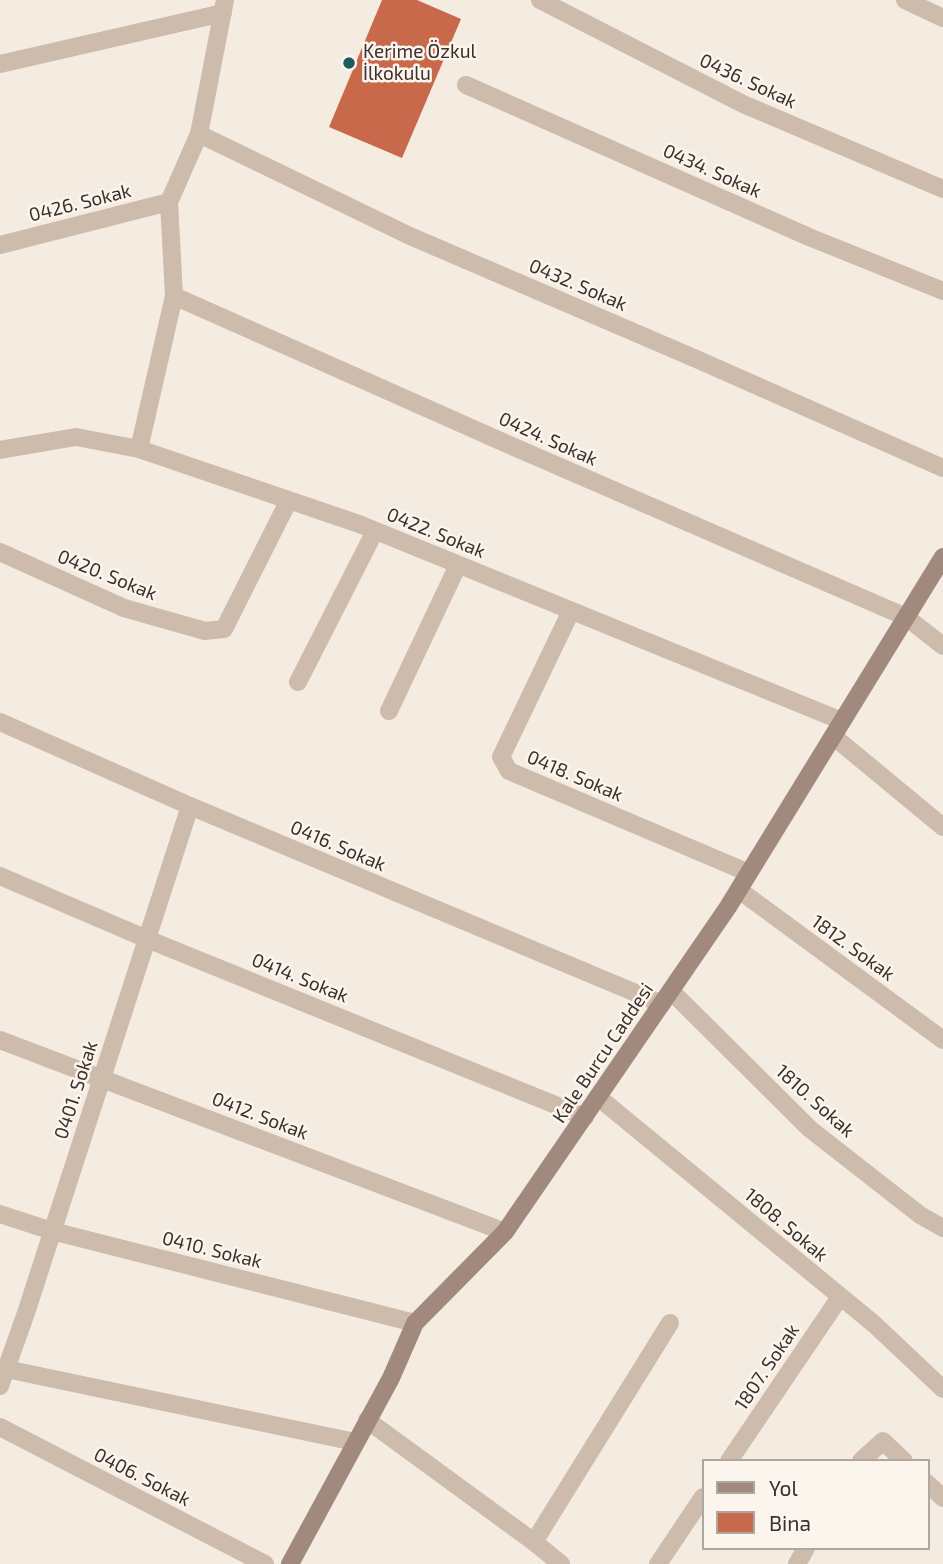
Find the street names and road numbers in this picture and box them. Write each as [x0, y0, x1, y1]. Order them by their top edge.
street label: 0436. Sokak [696, 49, 800, 113]
street label: 0434. Sokak [659, 139, 765, 203]
street label: 0426. Sokak [27, 179, 133, 227]
street label: 0432. Sokak [526, 254, 630, 316]
street label: 0424. Sokak [495, 407, 601, 471]
street label: 0422. Sokak [383, 503, 489, 563]
street label: 0420. Sokak [54, 545, 160, 605]
street label: 0418. Sokak [524, 746, 626, 806]
street label: 0416. Sokak [287, 816, 389, 876]
street label: 1812. Sokak [807, 910, 899, 986]
street label: 0414. Sokak [248, 948, 352, 1008]
street label: Kale Burcu Caddesi [548, 979, 658, 1127]
street label: 0401. Sokak [49, 1038, 103, 1142]
street label: 1810. Sokak [771, 1060, 859, 1142]
street label: 0412. Sokak [209, 1087, 311, 1145]
street label: 1808. Sokak [740, 1184, 832, 1266]
street label: 0410. Sokak [160, 1227, 264, 1273]
street label: 1807. Sokak [730, 1319, 804, 1415]
street label: 0406. Sokak [90, 1443, 194, 1511]

